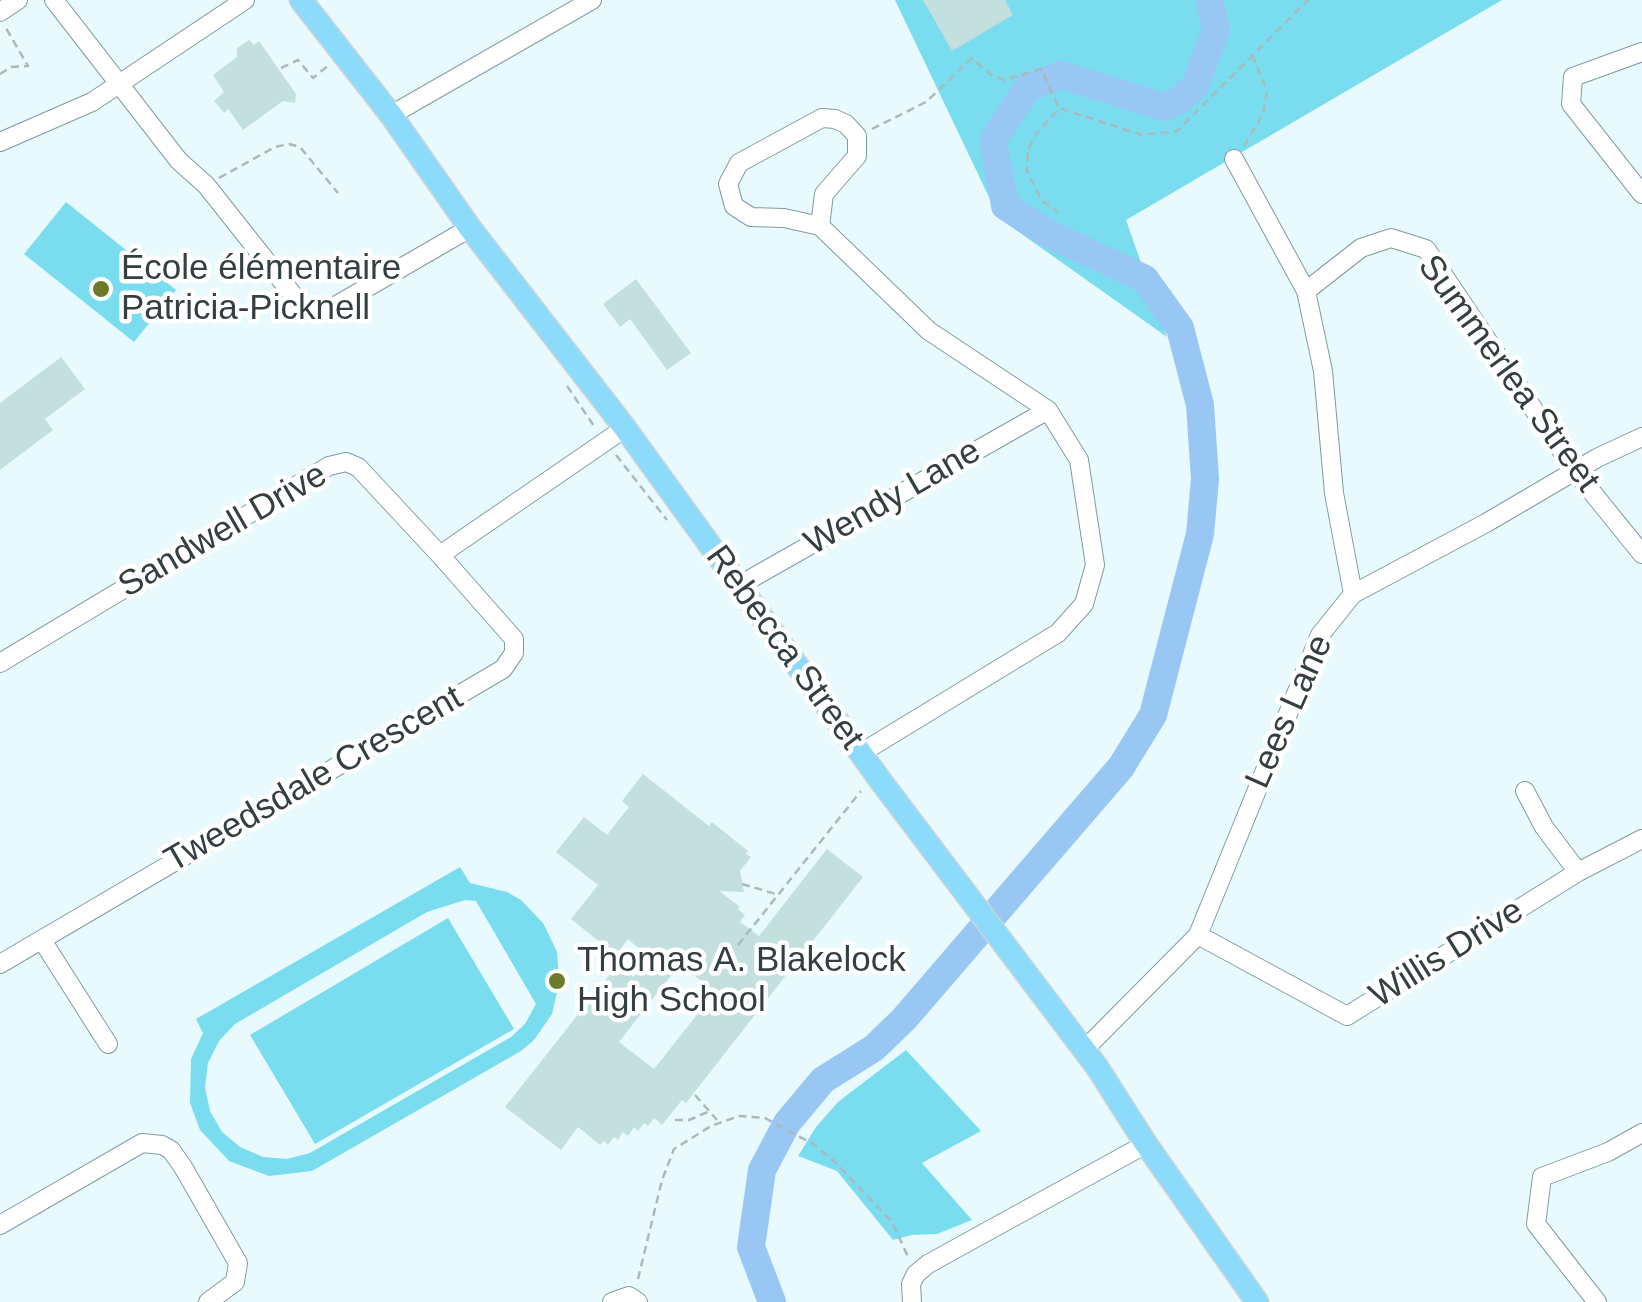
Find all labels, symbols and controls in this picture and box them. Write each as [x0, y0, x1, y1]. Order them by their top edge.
place label: École élémentaire Patricia-Picknell [121, 248, 401, 330]
street label: Summerlea Street [1408, 248, 1608, 500]
marker: École élémentaire Patricia-Picknell [90, 278, 112, 300]
street label: Wendy Lane [798, 431, 988, 565]
street label: Sandwell Drive [111, 454, 335, 608]
street label: Rebecca Street [696, 538, 872, 758]
street label: Lees Lane [1238, 629, 1342, 795]
street label: Tweedsdale Crescent [158, 678, 470, 882]
street label: Willis Drive [1363, 890, 1531, 1018]
place label: Thomas A. Blakelock High School [577, 940, 906, 1022]
marker: Thomas A. Blakelock High School [546, 970, 568, 992]

